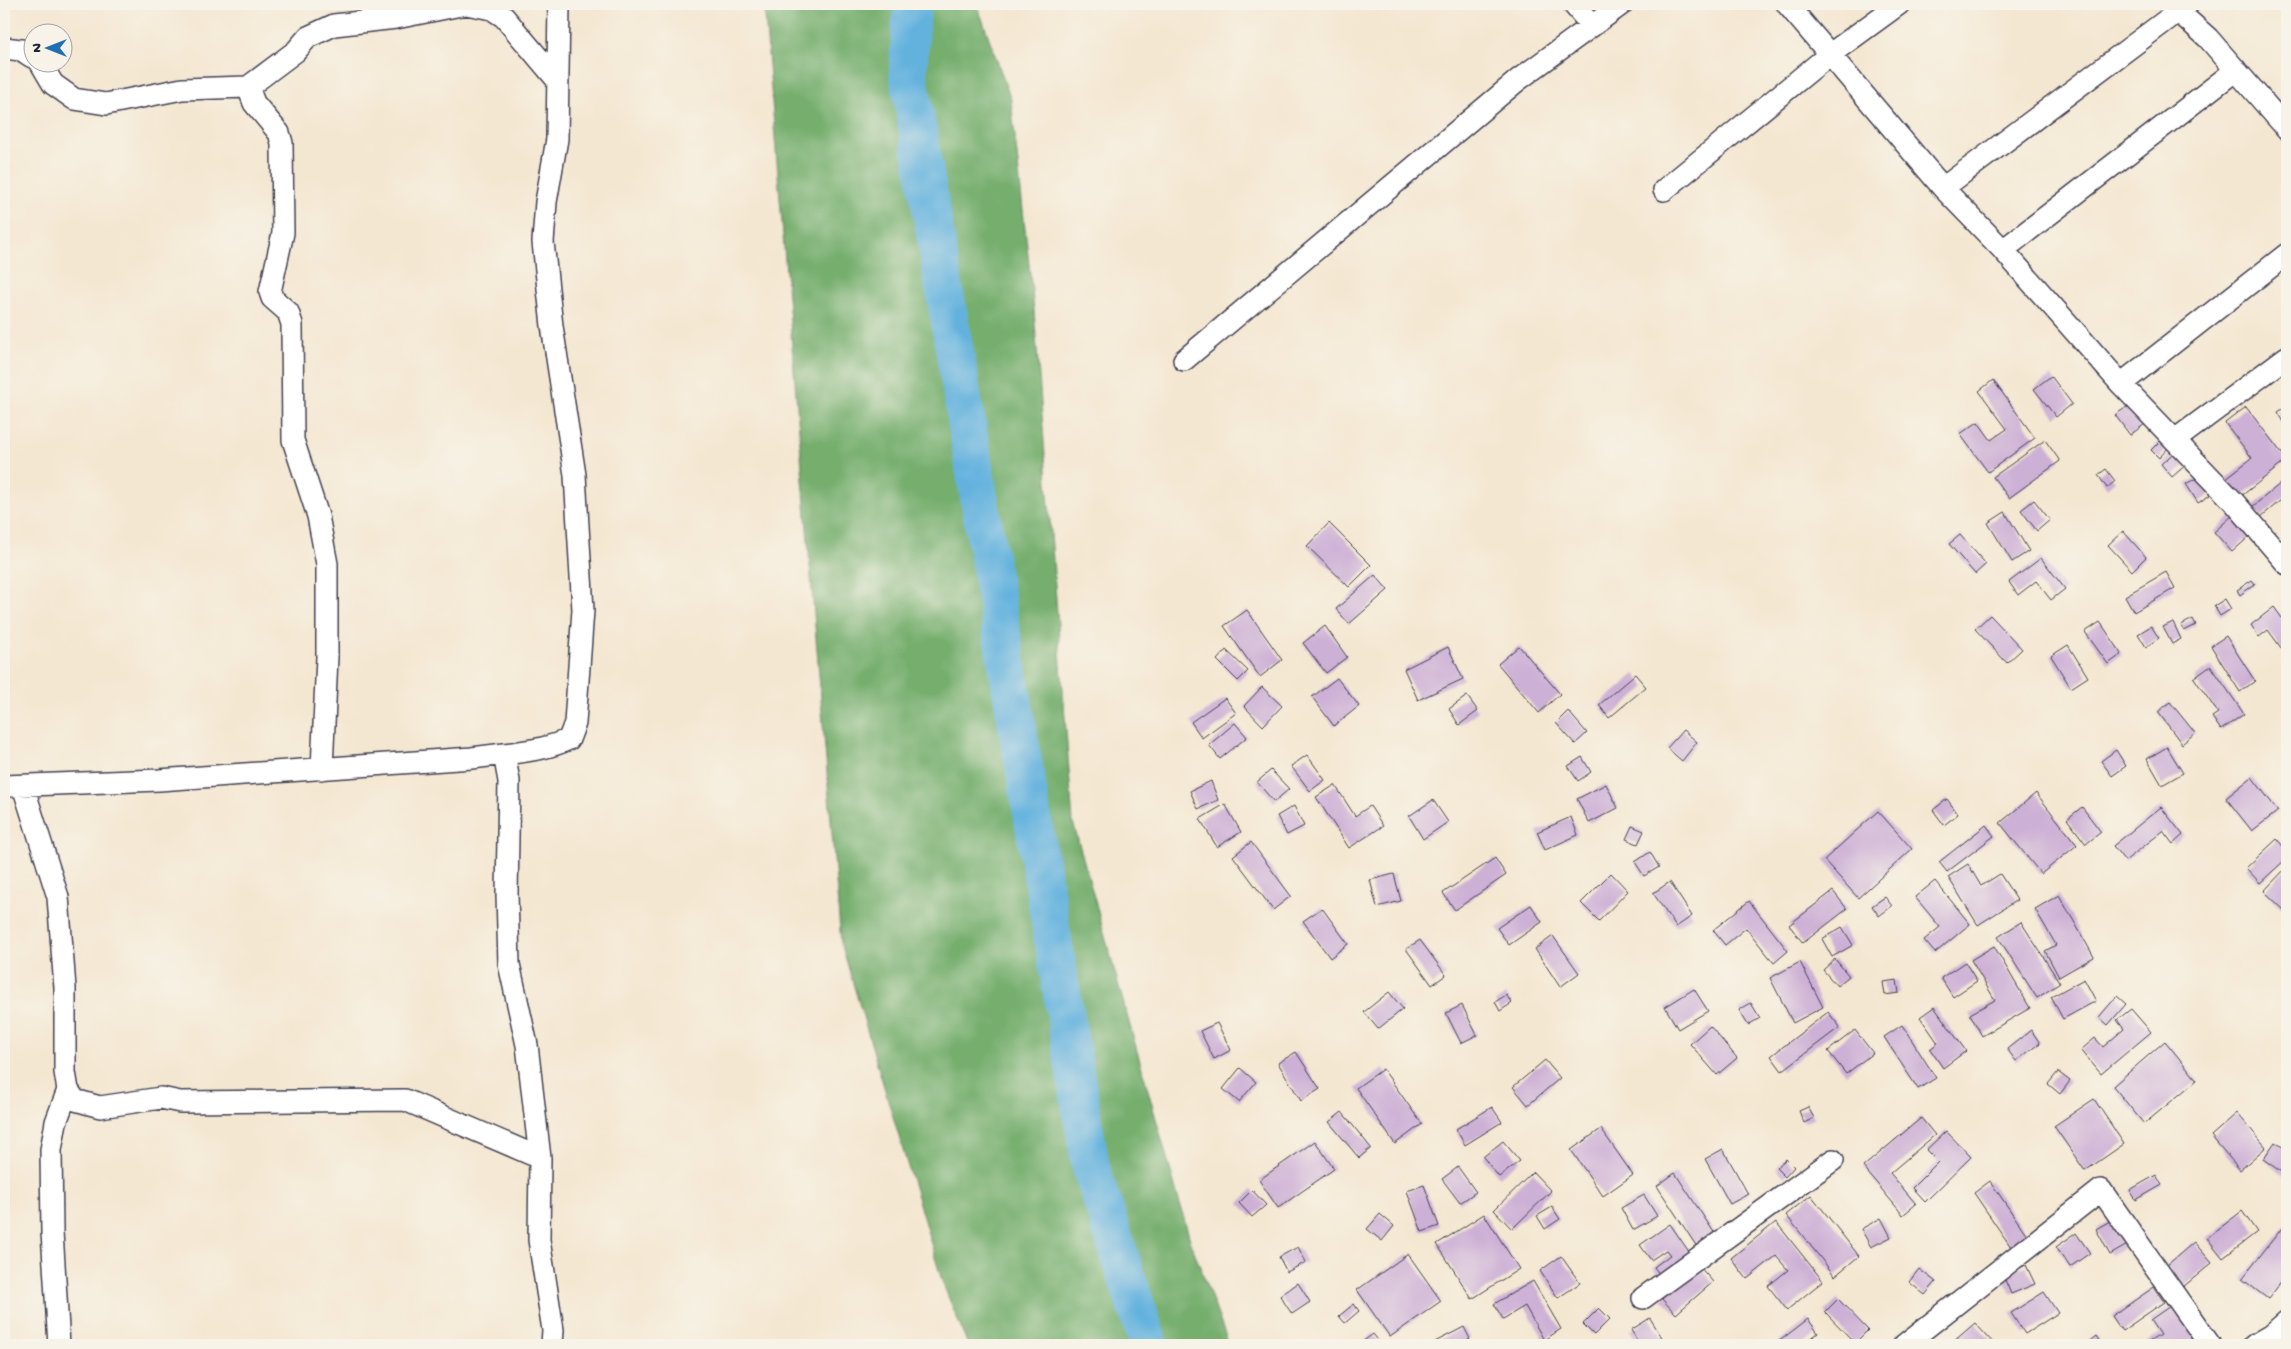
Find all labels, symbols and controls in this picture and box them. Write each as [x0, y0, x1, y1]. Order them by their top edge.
north arrow [22, 22, 72, 72]
text: N [29, 43, 46, 53]

